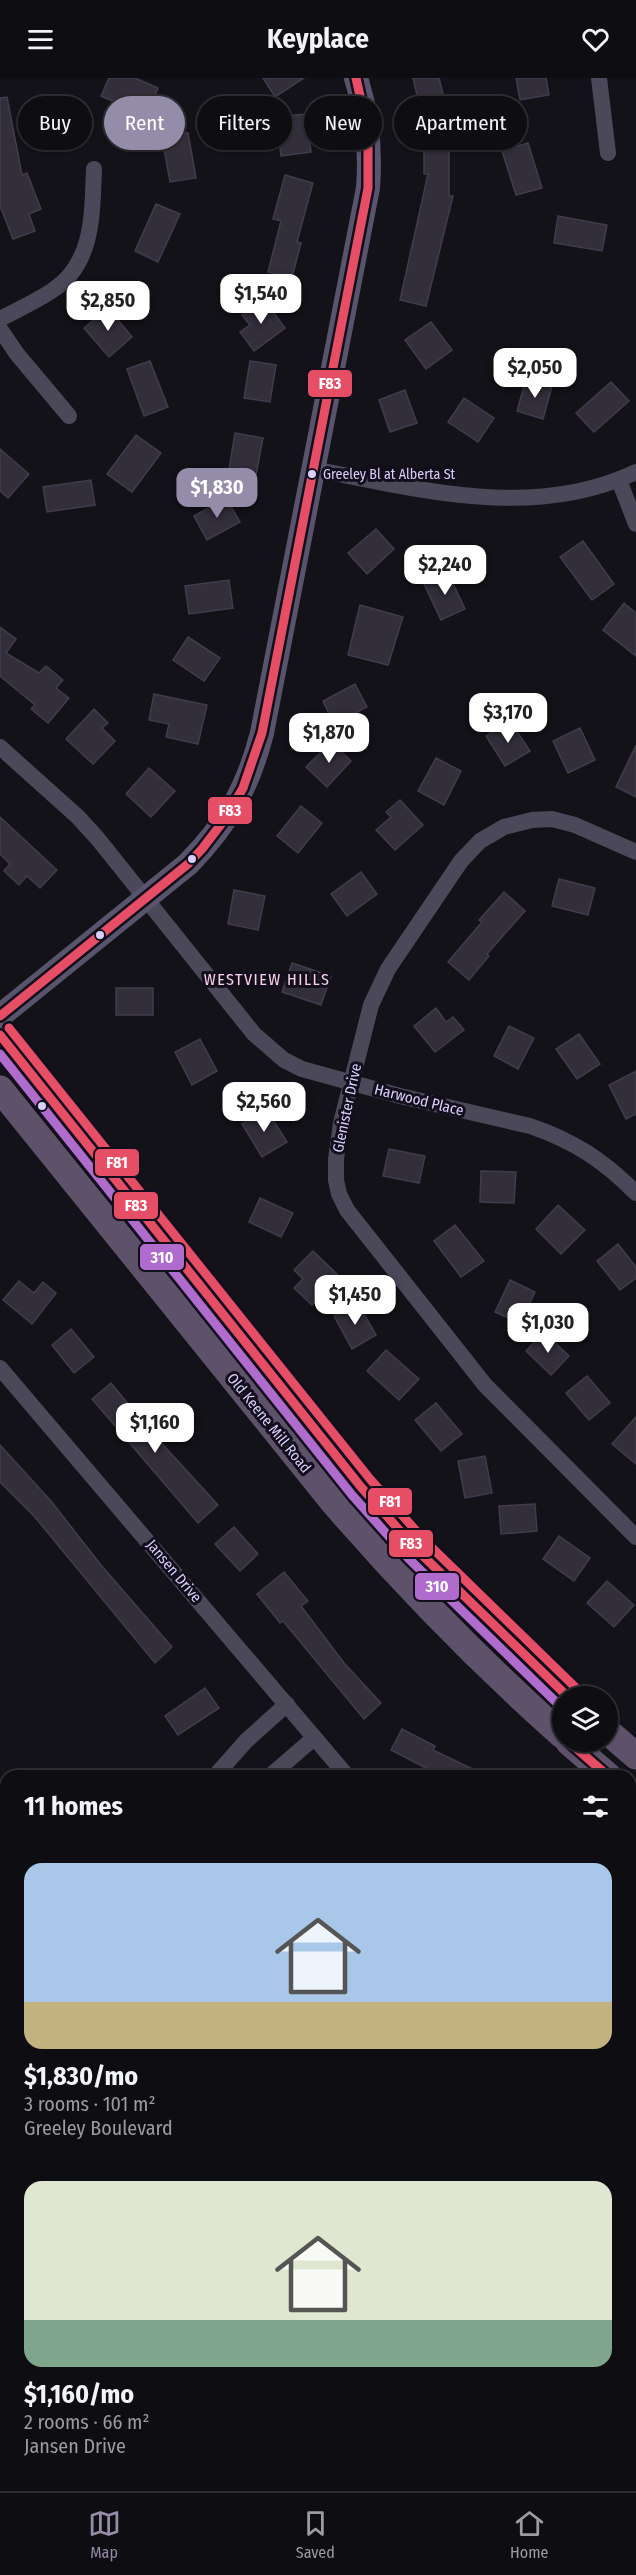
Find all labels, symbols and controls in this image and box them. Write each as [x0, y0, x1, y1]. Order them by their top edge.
icon: menu [24, 23, 57, 56]
text: Keyplace [267, 23, 369, 55]
icon: heart [579, 23, 612, 56]
chip: Buy [18, 96, 92, 150]
chip: Rent [104, 96, 185, 150]
chip: Filters [197, 96, 292, 150]
chip: New [304, 96, 382, 150]
chip: Apartment [394, 96, 527, 150]
pin: $1,540 [212, 274, 310, 325]
pin: $2,850 [59, 281, 157, 332]
text: $1,540 [234, 281, 288, 305]
text: $2,850 [81, 288, 135, 312]
pin: $2,050 [486, 348, 584, 399]
text: $2,050 [508, 355, 562, 379]
line badge: F83 [307, 369, 353, 398]
text: F83 [319, 374, 342, 393]
place label: Greeley Bl at Alberta St [323, 466, 456, 483]
pin: $1,830 [168, 468, 266, 519]
marker: Greeley Bl at Alberta St [306, 468, 318, 480]
text: $1,830 [190, 475, 244, 499]
pin: $2,240 [396, 545, 494, 596]
text: $2,240 [418, 552, 472, 576]
pin: $3,170 [459, 693, 557, 744]
text: $3,170 [483, 700, 533, 724]
pin: $1,870 [280, 713, 378, 764]
text: $1,870 [303, 720, 355, 744]
line badge: F83 [207, 796, 253, 825]
text: F83 [219, 801, 242, 820]
unlabelled marker [186, 853, 198, 865]
unlabelled marker [94, 929, 106, 941]
district label: WESTVIEW HILLS [204, 970, 330, 989]
street label: Glenister Drive [329, 1062, 365, 1154]
street label: Harwood Place [373, 1080, 465, 1120]
pin: $2,560 [215, 1082, 313, 1133]
text: $2,560 [237, 1089, 291, 1113]
unlabelled marker [36, 1100, 48, 1112]
line badge: F81 [94, 1148, 140, 1177]
text: F81 [106, 1153, 128, 1172]
line badge: F83 [113, 1191, 159, 1220]
text: F83 [125, 1196, 148, 1215]
line badge: 310 [139, 1243, 185, 1271]
text: 310 [150, 1248, 174, 1267]
pin: $1,450 [306, 1275, 404, 1326]
text: $1,450 [329, 1282, 381, 1306]
pin: $1,030 [499, 1303, 597, 1354]
text: $1,030 [521, 1310, 575, 1334]
street label: Old Keene Mill Road [223, 1369, 315, 1477]
pin: $1,160 [106, 1403, 204, 1454]
text: $1,160 [130, 1410, 180, 1434]
line badge: F81 [367, 1487, 413, 1516]
text: F81 [379, 1492, 401, 1511]
line badge: F83 [388, 1529, 434, 1558]
text: F83 [400, 1534, 423, 1553]
street label: Jansen Drive [143, 1536, 205, 1606]
line badge: 310 [414, 1572, 460, 1601]
text: 310 [425, 1577, 449, 1596]
map controls [552, 1686, 618, 1752]
button: layers [552, 1686, 618, 1752]
icon: filters [579, 1790, 612, 1823]
text: 11 homes [24, 1791, 123, 1822]
icon: home [264, 1902, 372, 2010]
text: $1,830/mo [24, 2061, 138, 2092]
text: 3 rooms · 101 m² [24, 2092, 155, 2116]
text: Greeley Boulevard [24, 2116, 173, 2140]
icon: home [264, 2220, 372, 2328]
text: $1,160/mo [24, 2379, 134, 2410]
text: 2 rooms · 66 m² [24, 2410, 150, 2434]
text: Jansen Drive [24, 2434, 126, 2458]
tab: Map [88, 2507, 121, 2562]
tab: Saved [296, 2507, 335, 2562]
tab: Home [510, 2507, 548, 2562]

